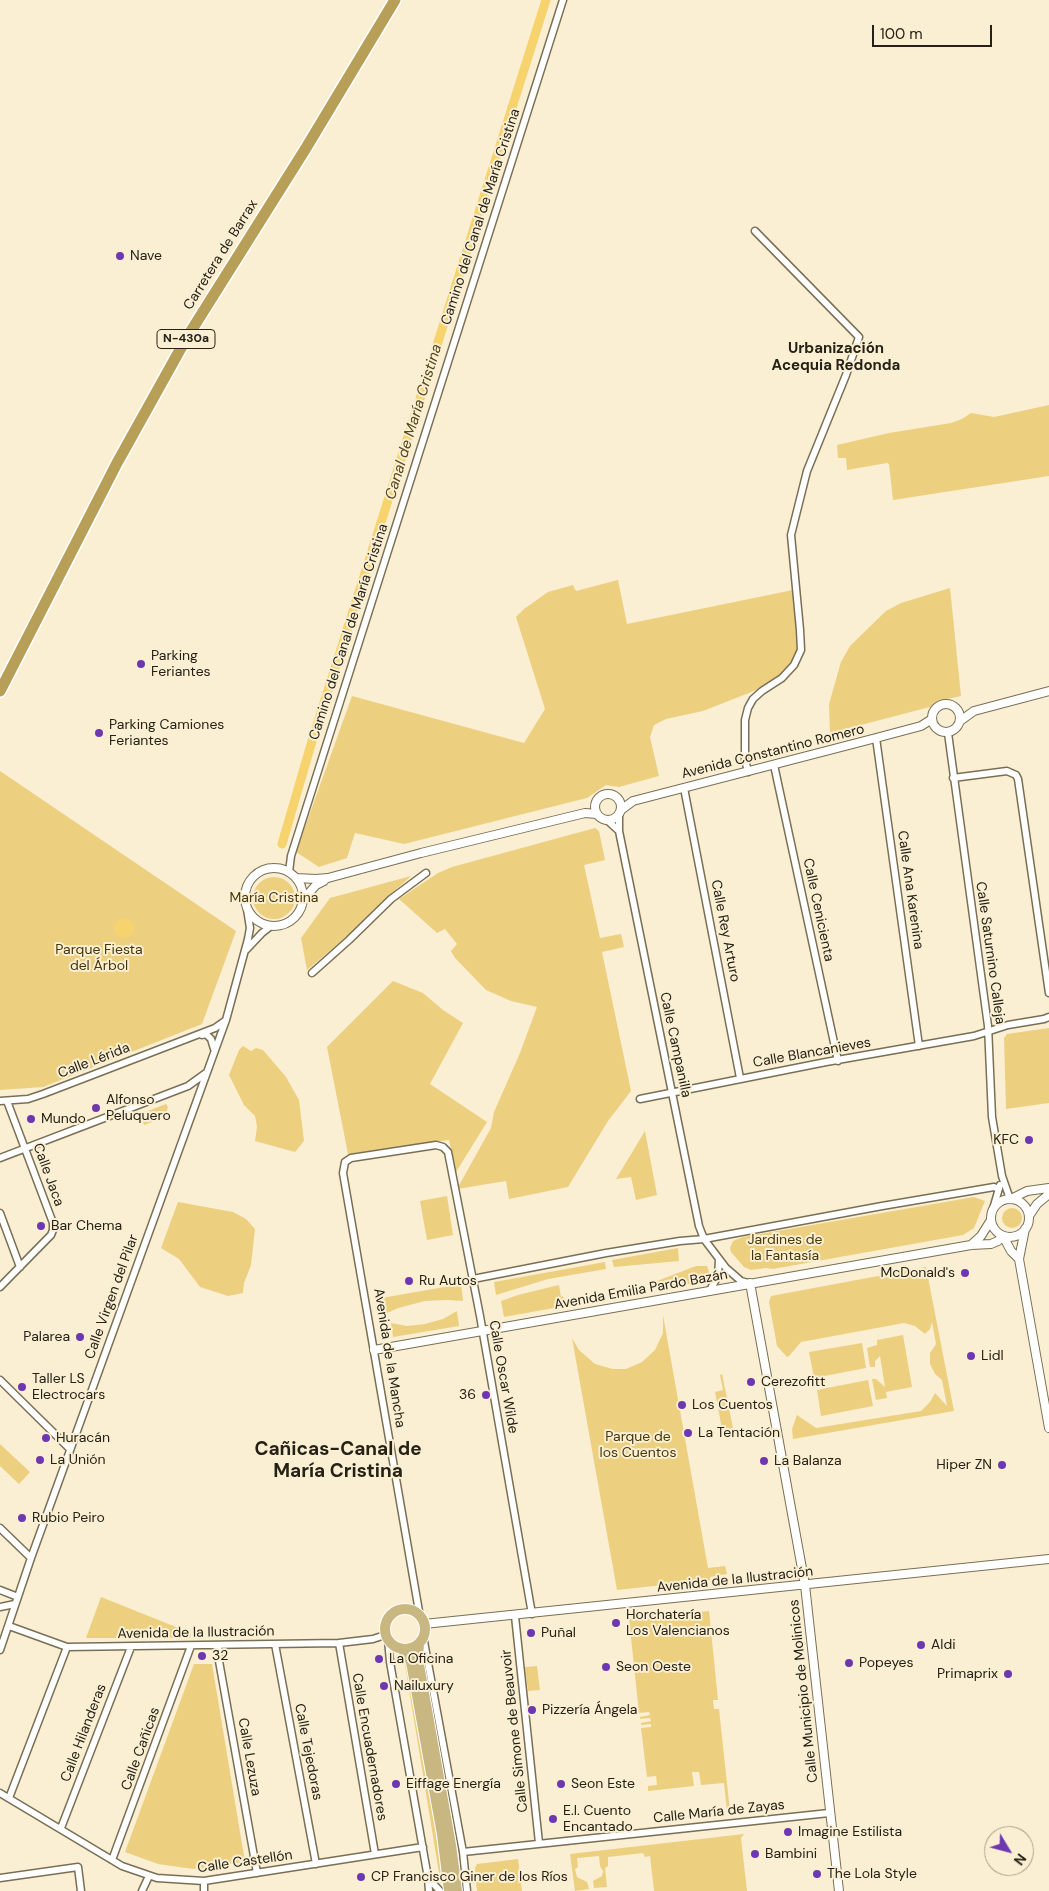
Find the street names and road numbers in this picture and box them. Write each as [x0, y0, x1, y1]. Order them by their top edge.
street label: Camino del Canal de María Cristina [438, 107, 524, 327]
street label: Carretera de Barrax [180, 197, 262, 313]
road number: N-430a [157, 329, 215, 348]
street label: Camino del Canal de María Cristina [306, 522, 392, 742]
street label: Avenida Constantino Romero [680, 721, 866, 783]
street label: Calle Ana Karenina [893, 830, 927, 950]
street label: Calle Cenicienta [799, 857, 837, 963]
street label: Calle Rey Arturo [707, 878, 743, 984]
street label: Calle Saturnino Calleja [972, 880, 1008, 1026]
street label: Calle Campanilla [656, 991, 694, 1099]
street label: Calle Blancanieves [752, 1034, 872, 1072]
street label: Calle Lérida [56, 1040, 132, 1082]
street label: Calle Jaca [29, 1141, 67, 1209]
street label: Calle Virgen del Pilar [82, 1232, 142, 1362]
street label: Avenida Emilia Pardo Bazán [553, 1266, 729, 1314]
street label: Avenida de la Mancha [370, 1287, 408, 1429]
street label: Calle Oscar Wilde [485, 1319, 521, 1435]
street label: Avenida de la Ilustración [656, 1563, 814, 1597]
street label: Calle Municipio de Molinicos [786, 1599, 822, 1783]
street label: Avenida de la Ilustración [117, 1623, 275, 1643]
street label: Calle Simone de Beauvoir [498, 1649, 532, 1813]
street label: Calle Encuadernadores [348, 1672, 390, 1822]
street label: Calle Hilanderas [58, 1682, 110, 1784]
street label: Calle Tejedoras [290, 1702, 326, 1802]
street label: Calle Cañicas [118, 1705, 164, 1793]
street label: Calle Lezuza [234, 1717, 264, 1797]
street label: Calle María de Zayas [652, 1797, 786, 1827]
street label: Calle Castellón [196, 1847, 294, 1877]

